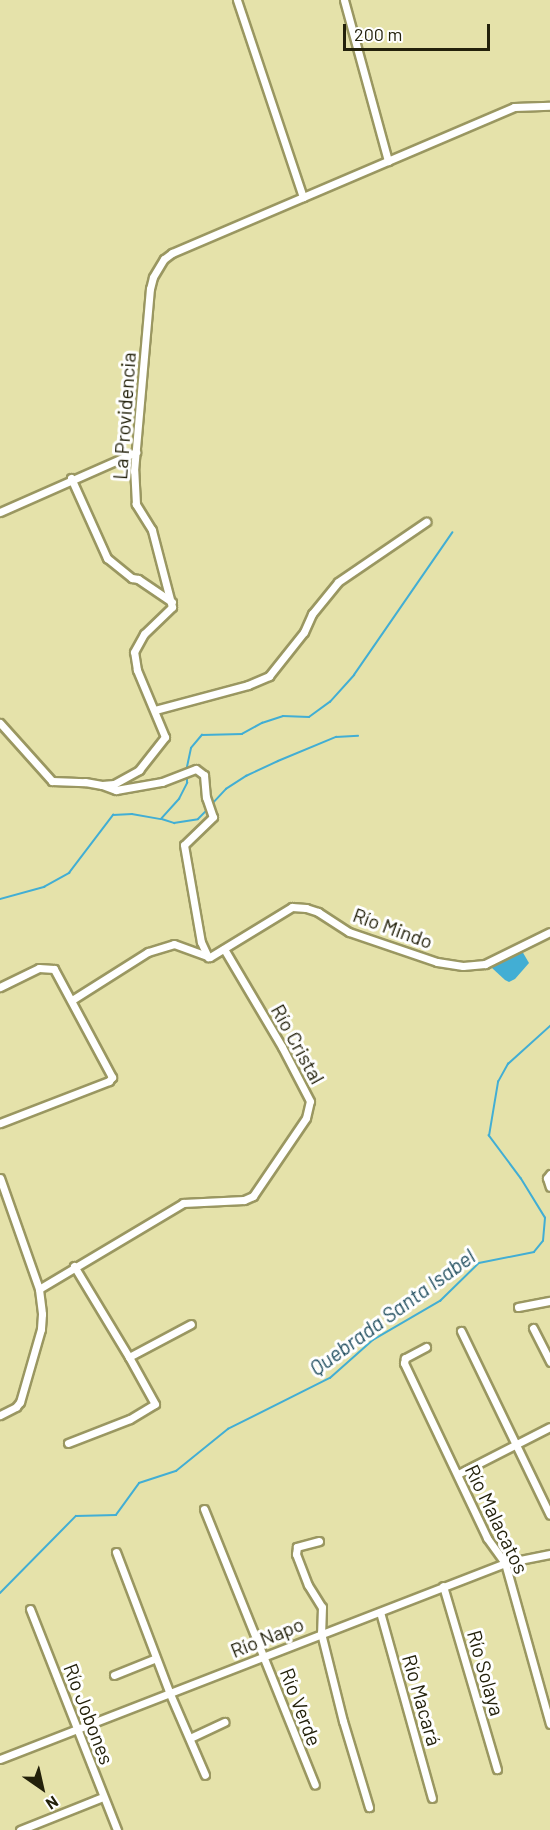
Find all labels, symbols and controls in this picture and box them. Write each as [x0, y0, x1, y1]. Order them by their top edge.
scale bar [346, 12, 493, 50]
text: 200 m [354, 23, 402, 45]
street label: La Providencia [108, 351, 140, 481]
street label: Río Mindo [350, 902, 436, 954]
street label: Río Cristal [266, 1000, 330, 1088]
water label: Quebrada Santa Isabel [304, 1244, 480, 1380]
street label: Río Malacatos [460, 1460, 534, 1578]
street label: Río Napo [227, 1611, 307, 1663]
street label: Río Solaya [462, 1627, 510, 1719]
street label: Río Macará [398, 1652, 446, 1748]
street label: Río Jobones [59, 1660, 119, 1768]
street label: Río Verde [275, 1665, 327, 1749]
north arrow [12, 1758, 72, 1818]
text: N [43, 1792, 62, 1814]

